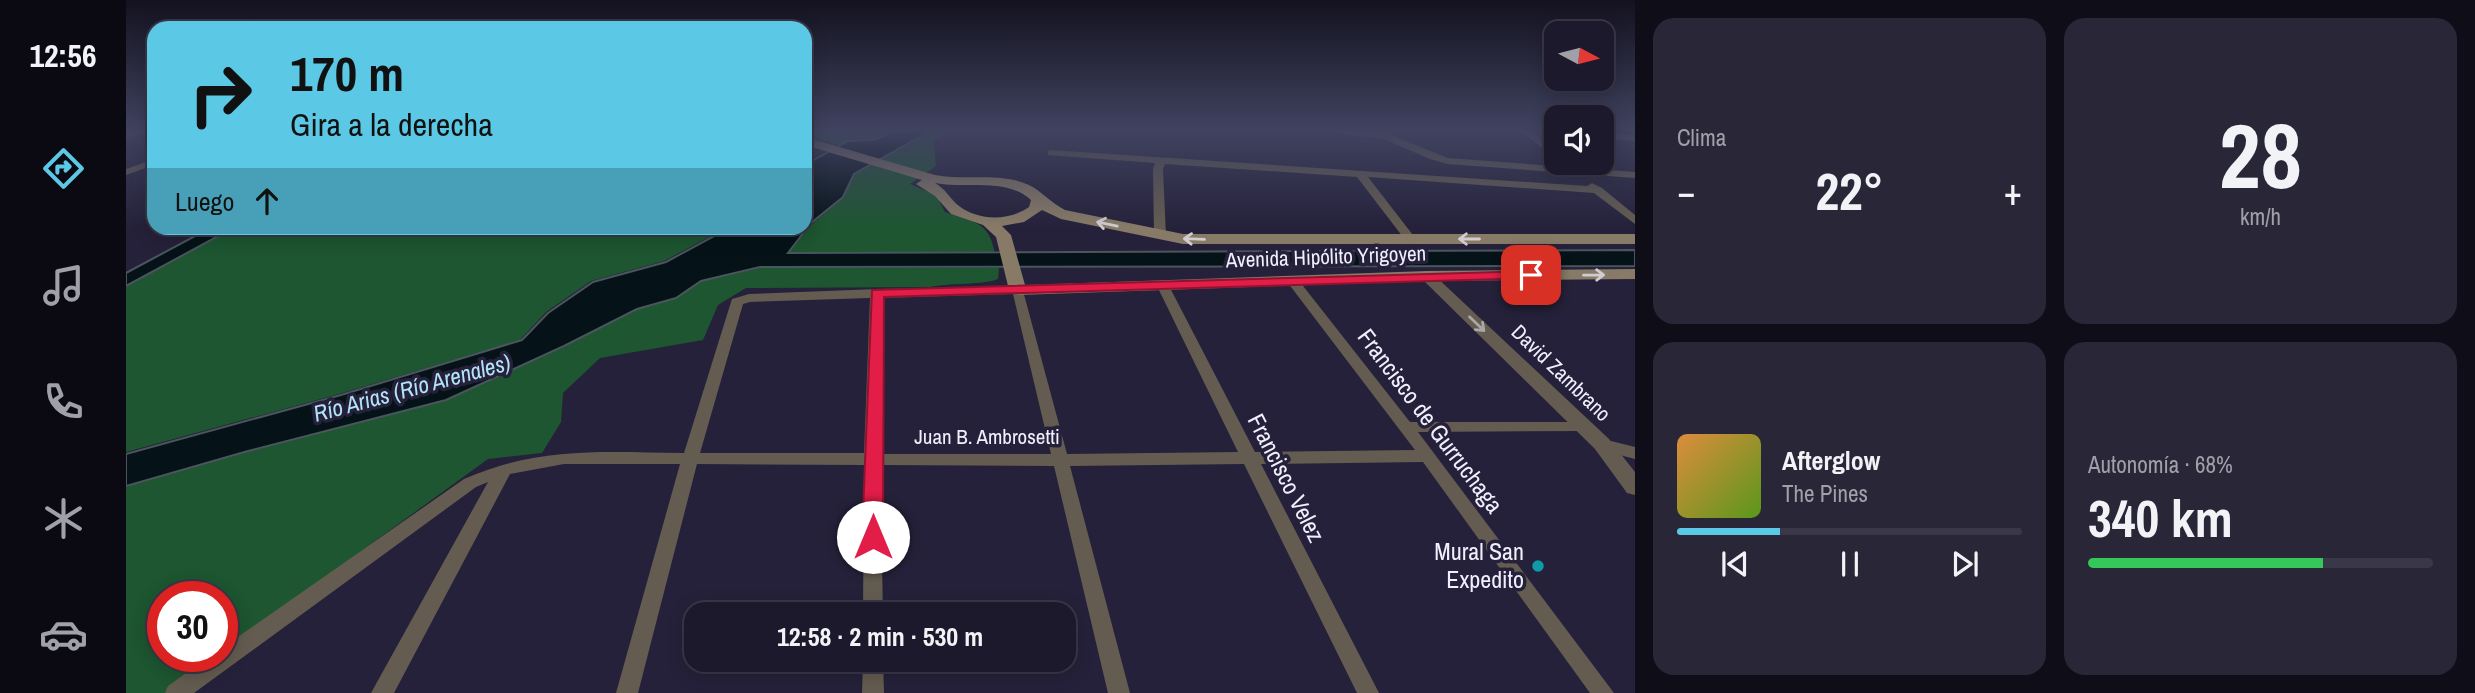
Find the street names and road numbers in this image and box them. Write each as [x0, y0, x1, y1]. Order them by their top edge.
street label: Avenida Hipólito Yrigoyen [1224, 239, 1427, 275]
street label: David Zambrano [1505, 318, 1618, 428]
street label: Francisco de Gurruchaga [1351, 322, 1511, 519]
street label: Francisco Velez [1241, 408, 1333, 547]
street label: Juan B. Ambrosetti [914, 422, 1060, 451]

